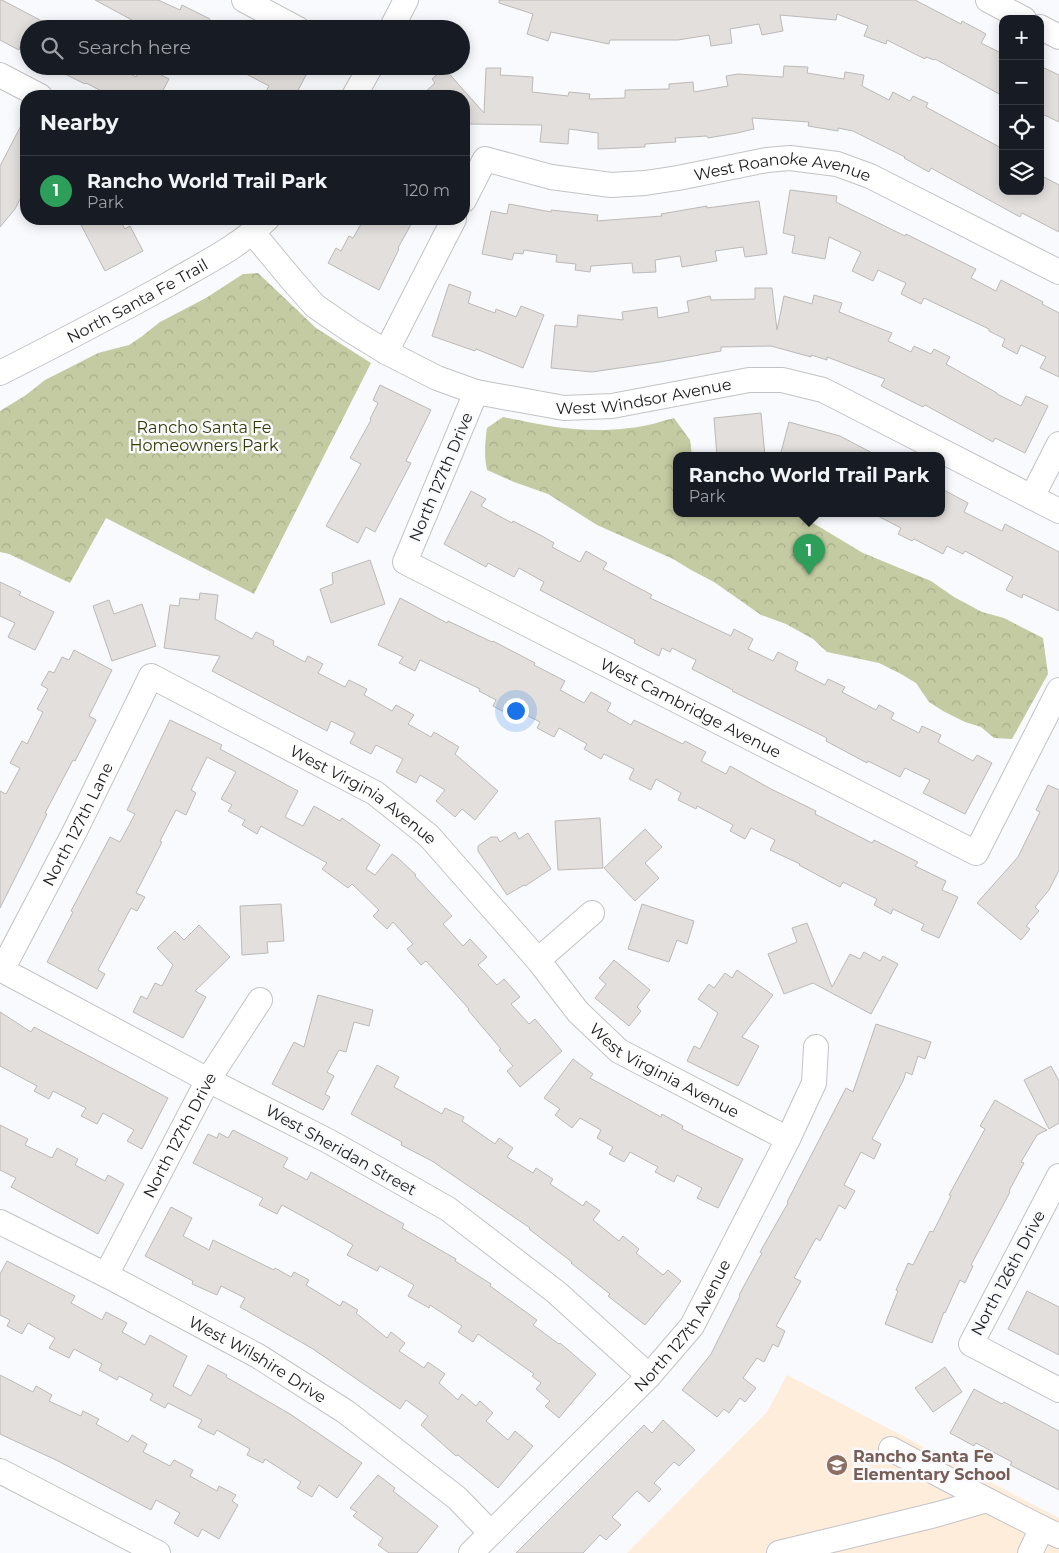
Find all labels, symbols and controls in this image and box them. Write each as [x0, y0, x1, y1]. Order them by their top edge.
map controls [999, 15, 1044, 195]
button: + [999, 15, 1044, 60]
search box [20, 20, 470, 75]
icon: search [38, 34, 66, 62]
text: Search here [78, 36, 191, 59]
button: − [999, 60, 1044, 105]
button: locate [999, 105, 1044, 150]
text: Nearby [40, 110, 119, 135]
street label: West Roanoke Avenue [692, 148, 874, 185]
button: layers [999, 150, 1044, 195]
text: Rancho World Trail Park [87, 170, 327, 193]
text: 1 [53, 181, 59, 200]
text: 120 m [403, 181, 450, 200]
text: Park [87, 193, 124, 212]
street label: North Santa Fe Trail [63, 255, 211, 347]
street label: West Windsor Avenue [555, 374, 733, 418]
street label: North 127th Drive [405, 409, 477, 545]
park label: Rancho Santa Fe Homeowners Park [130, 418, 279, 455]
popup [673, 452, 945, 517]
text: Rancho World Trail Park [689, 464, 929, 487]
text: Park [689, 487, 725, 506]
pin: 1 [793, 534, 825, 575]
street label: West Cambridge Avenue [597, 654, 784, 762]
your location [503, 698, 529, 724]
street label: West Virginia Avenue [287, 741, 441, 848]
street label: North 127th Lane [38, 759, 117, 889]
street label: West Virginia Avenue [586, 1019, 742, 1121]
street label: North 127th Drive [139, 1069, 220, 1201]
street label: West Sheridan Street [262, 1101, 420, 1200]
street label: North 126th Drive [967, 1207, 1049, 1339]
street label: North 127th Avenue [630, 1256, 734, 1395]
street label: West Wilshire Drive [186, 1311, 330, 1407]
place label: Rancho Santa Fe Elementary School [853, 1447, 1011, 1484]
school or university icon: Rancho Santa Fe Elementary School [825, 1453, 849, 1477]

